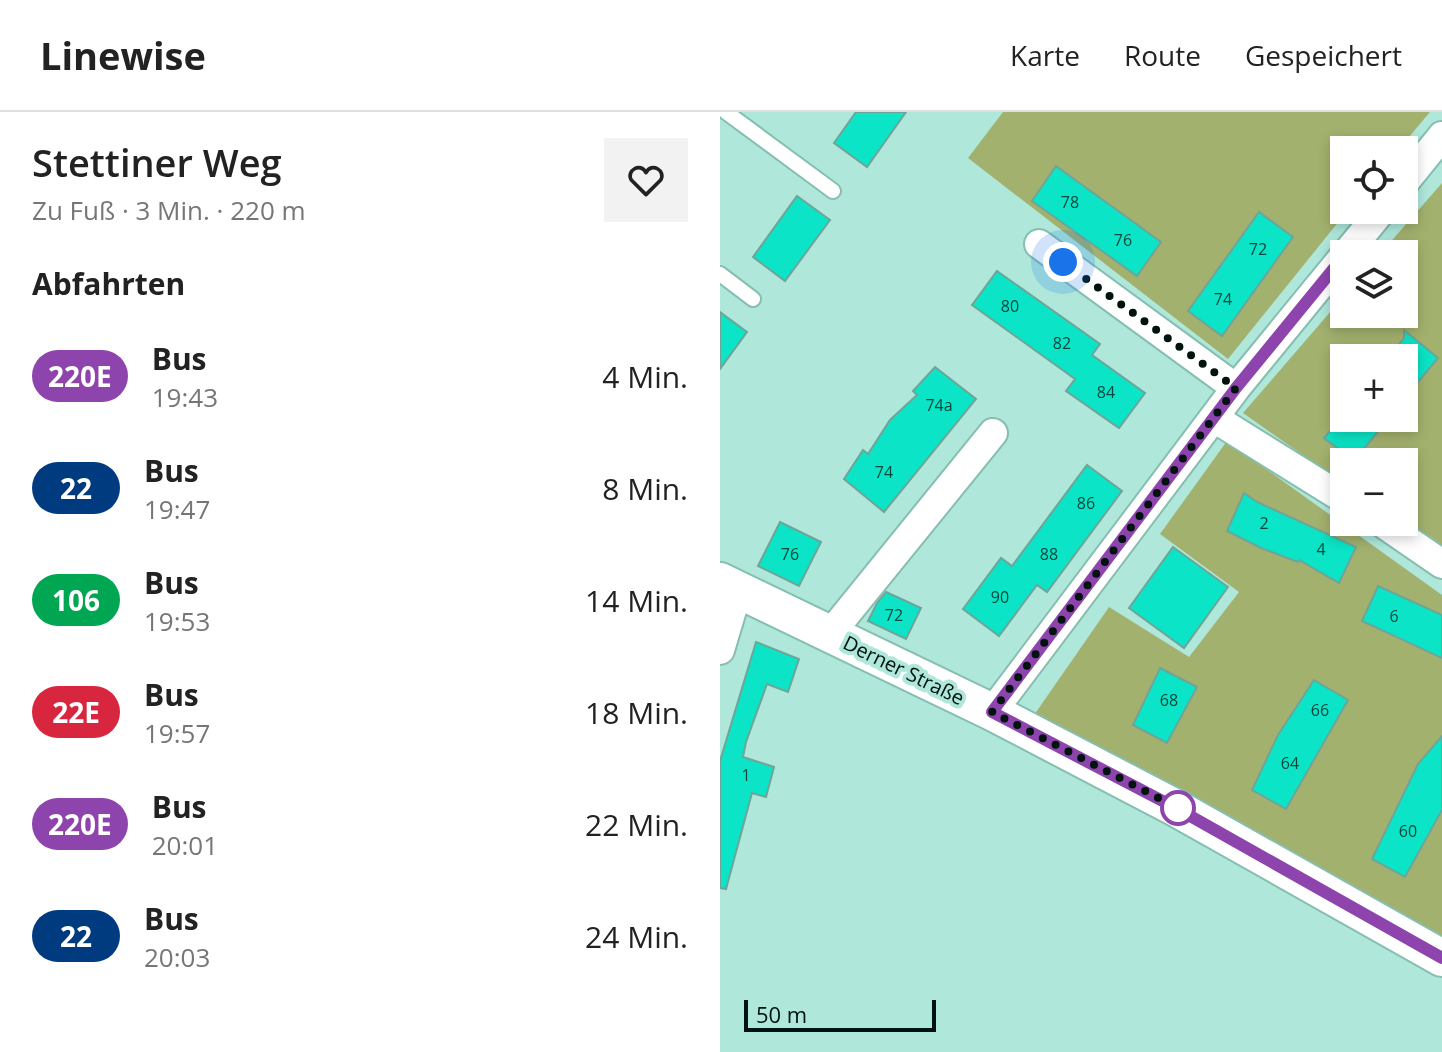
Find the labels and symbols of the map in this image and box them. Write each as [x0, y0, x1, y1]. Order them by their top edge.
house number: 78 [1061, 191, 1079, 213]
house number: 76 [1114, 229, 1132, 251]
house number: 72 [1249, 238, 1267, 260]
your location [1043, 242, 1083, 282]
house number: 74 [1214, 288, 1232, 310]
house number: 80 [1001, 295, 1019, 317]
house number: 82 [1053, 332, 1071, 354]
house number: 84 [1097, 381, 1115, 403]
house number: 74a [925, 394, 953, 416]
house number: 74 [875, 461, 893, 483]
house number: 86 [1077, 492, 1095, 514]
house number: 2 [1259, 512, 1269, 534]
house number: 4 [1316, 538, 1326, 560]
house number: 76 [781, 543, 799, 565]
house number: 88 [1040, 543, 1058, 565]
house number: 90 [991, 586, 1009, 608]
house number: 72 [885, 604, 903, 626]
house number: 6 [1389, 605, 1399, 627]
street label: Derner Straße [839, 629, 969, 711]
house number: 68 [1160, 689, 1178, 711]
house number: 66 [1311, 699, 1329, 721]
house number: 64 [1281, 752, 1299, 774]
house number: 1 [741, 764, 751, 786]
unlabelled marker [1161, 791, 1195, 825]
house number: 60 [1399, 820, 1417, 842]
scale bar [744, 996, 936, 1032]

